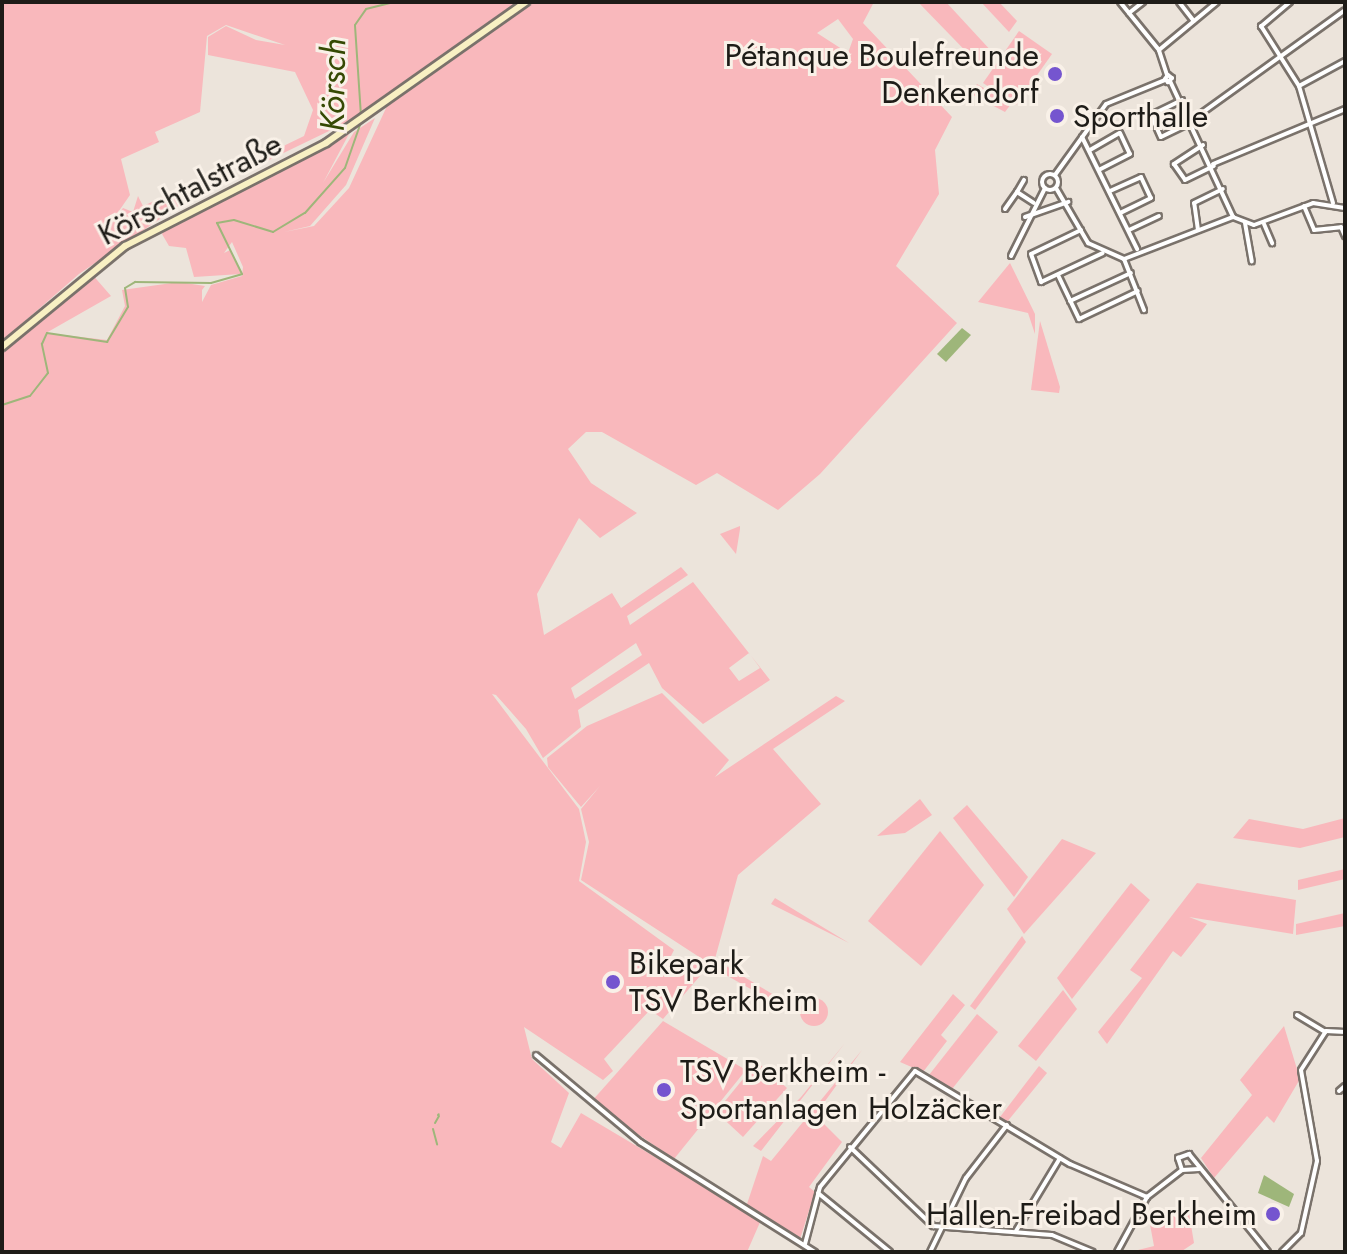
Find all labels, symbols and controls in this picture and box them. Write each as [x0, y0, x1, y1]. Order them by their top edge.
place label: Pétanque Boulefreunde Denkendorf [725, 37, 1039, 112]
water label: Körsch [312, 38, 354, 132]
marker: Pétanque Boulefreunde Denkendorf [1046, 65, 1064, 83]
place label: Sporthalle [1073, 97, 1208, 135]
marker: Sporthalle [1048, 107, 1066, 125]
street label: Körschtalstraße [92, 125, 288, 253]
place label: Bikepark TSV Berkheim [629, 945, 818, 1020]
marker: Bikepark TSV Berkheim [604, 973, 622, 991]
place label: TSV Berkheim - Sportanlagen Holzäcker [680, 1053, 1002, 1128]
marker: TSV Berkheim - Sportanlagen Holzäcker [655, 1081, 673, 1099]
place label: Hallen-Freibad Berkheim [926, 1195, 1257, 1233]
marker: Hallen-Freibad Berkheim [1264, 1205, 1282, 1223]

